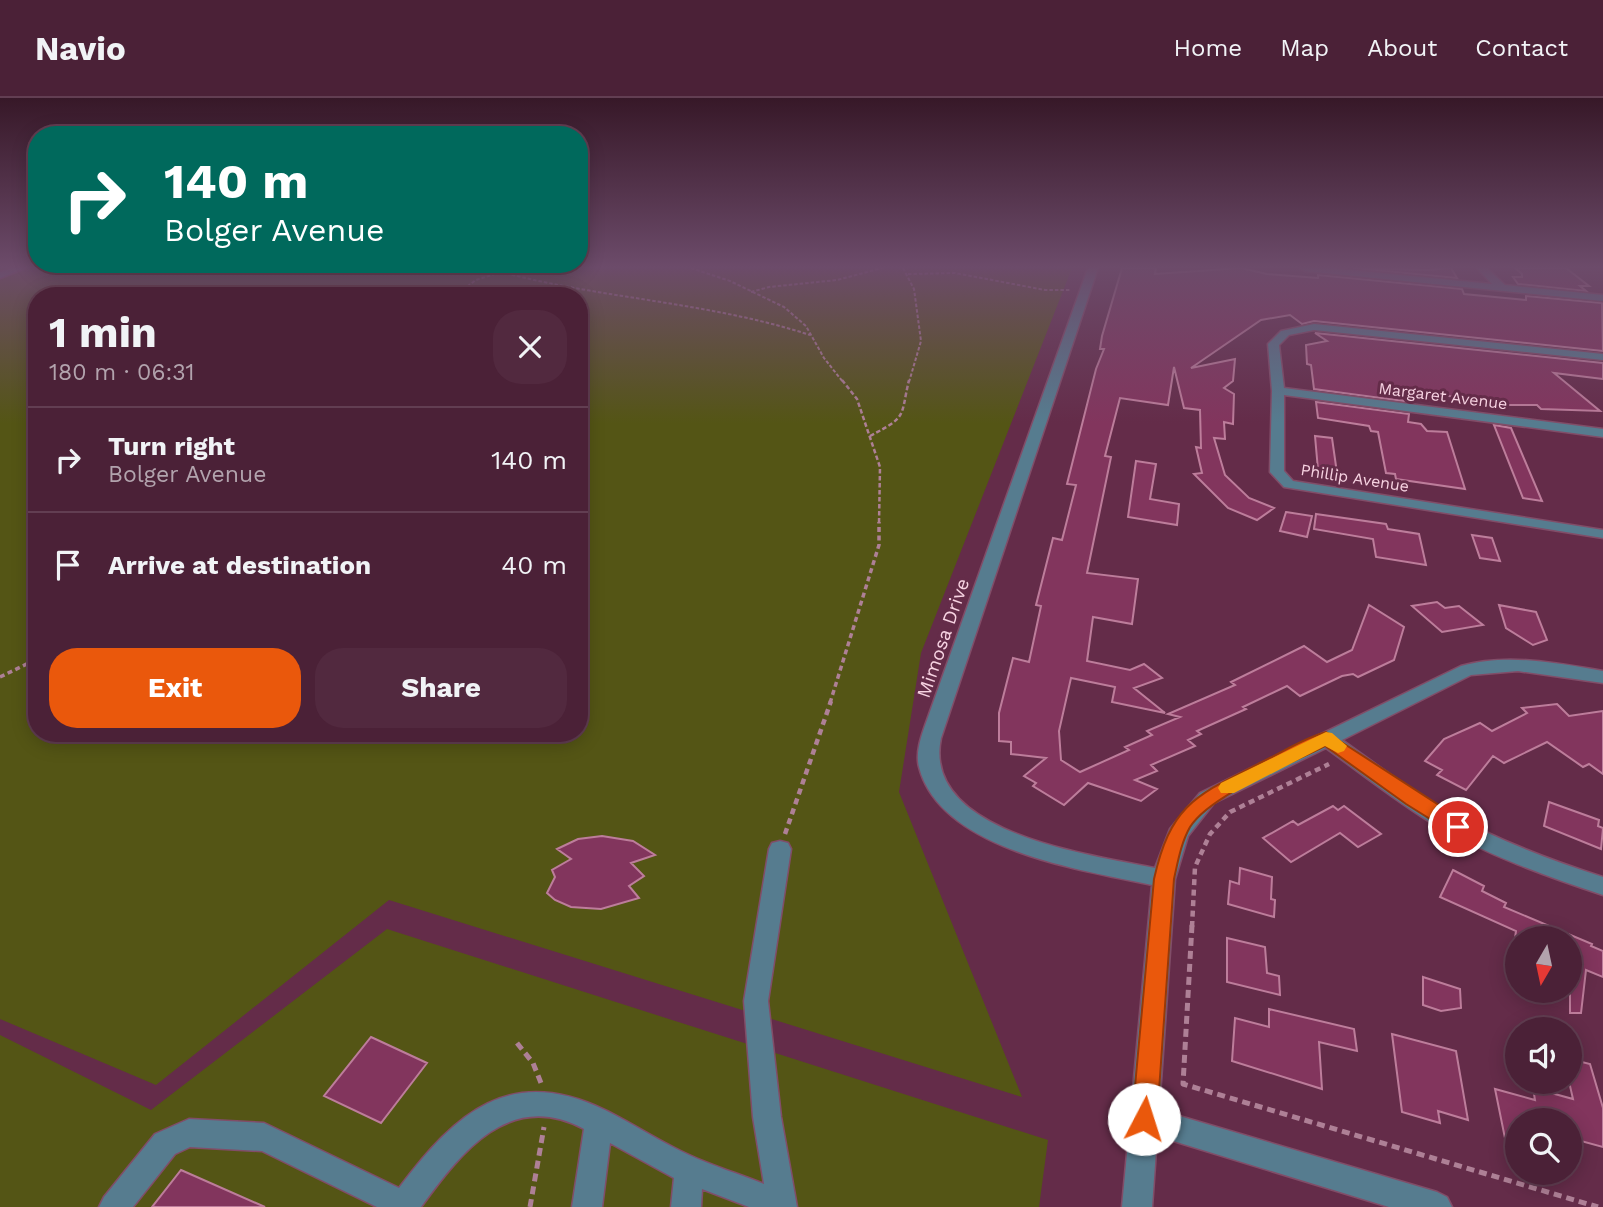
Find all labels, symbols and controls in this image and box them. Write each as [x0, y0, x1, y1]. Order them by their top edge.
text: Navio [35, 29, 126, 68]
text: Home [1174, 34, 1242, 62]
text: Map [1280, 34, 1329, 62]
text: About [1367, 34, 1437, 62]
text: Contact [1475, 34, 1568, 62]
text: 140 m [164, 152, 308, 210]
icon: right [49, 154, 140, 245]
text: Bolger Avenue [164, 211, 385, 249]
text: 1 min [49, 308, 157, 357]
button: close [493, 310, 567, 384]
text: 180 m · 06:31 [49, 359, 195, 386]
street label: Margaret Avenue [1377, 379, 1509, 413]
text: Turn right [108, 431, 235, 461]
icon: right [49, 441, 87, 479]
text: 140 m [491, 445, 567, 475]
street label: Phillip Avenue [1299, 460, 1411, 496]
text: Bolger Avenue [108, 461, 267, 488]
icon: arrive [49, 546, 87, 584]
text: Arrive at destination [108, 550, 371, 580]
text: 40 m [501, 550, 567, 580]
street label: Mimosa Drive [912, 575, 974, 701]
button: Exit [49, 648, 301, 728]
button: Share [315, 648, 567, 728]
pin [1428, 797, 1488, 857]
icon: arrive [1439, 808, 1477, 846]
north arrow [1505, 926, 1582, 1003]
map controls [1505, 926, 1582, 1185]
button: sound [1505, 1017, 1582, 1094]
position arrow [1107, 1082, 1181, 1156]
button: search [1505, 1108, 1582, 1185]

